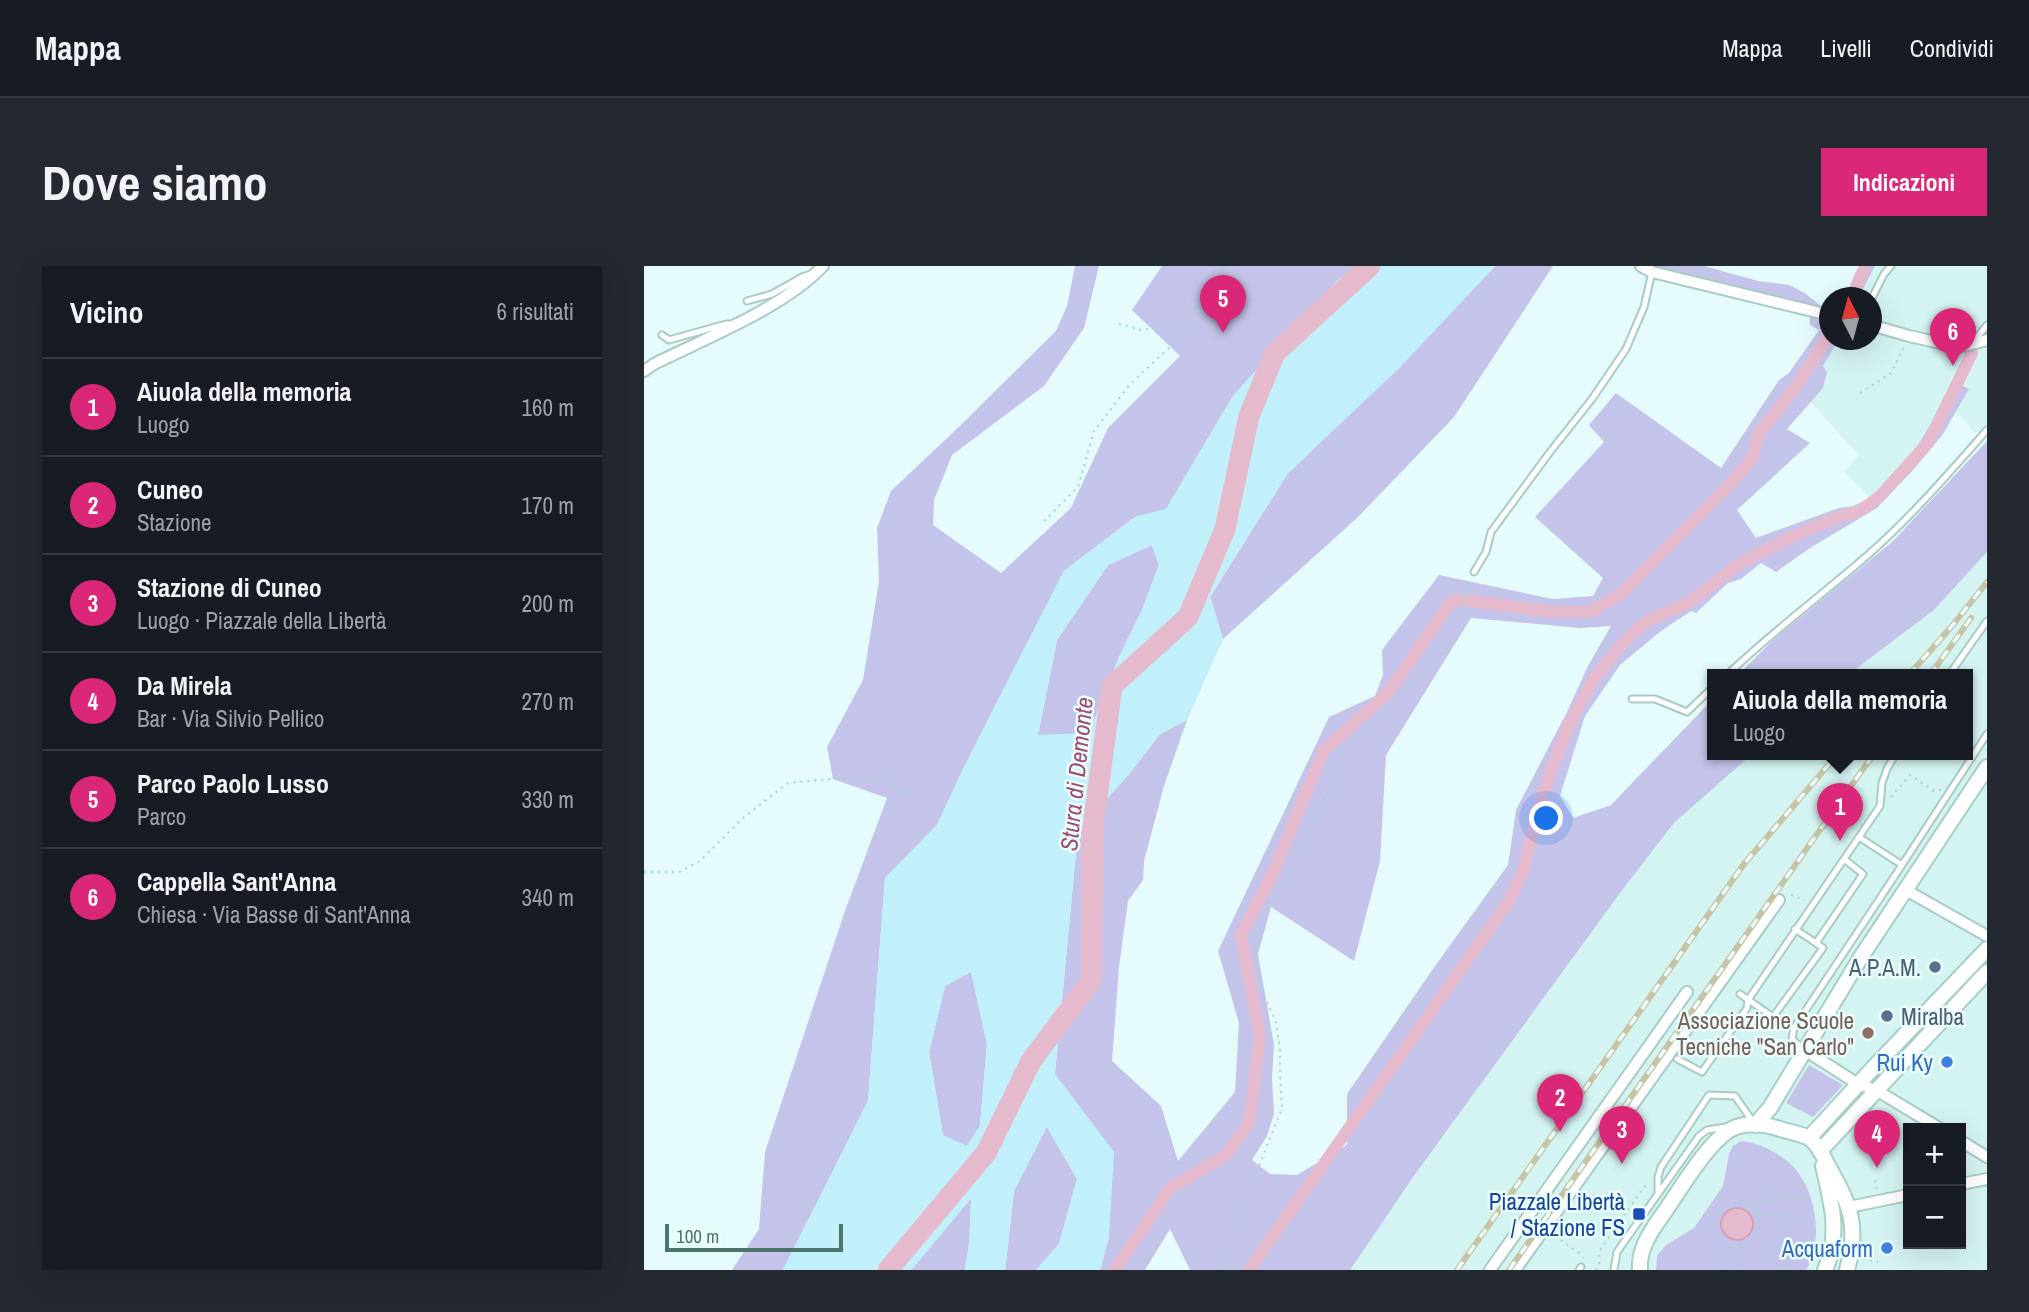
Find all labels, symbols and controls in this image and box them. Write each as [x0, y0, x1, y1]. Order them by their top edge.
text: Mappa [35, 26, 121, 70]
text: Mappa [1722, 32, 1782, 64]
text: Livelli [1820, 32, 1872, 64]
text: Condividi [1910, 32, 1994, 64]
button: Indicazioni [1821, 148, 1987, 216]
text: Dove siamo [42, 149, 268, 215]
pin: 5 [1200, 275, 1246, 333]
north arrow [1819, 287, 1882, 350]
text: Vicino [70, 292, 143, 332]
text: 6 risultati [496, 296, 574, 327]
pin: 6 [1930, 308, 1976, 366]
text: Aiuola della memoria [137, 374, 351, 409]
text: 1 [88, 392, 98, 423]
text: 160 m [522, 392, 574, 423]
text: Luogo [137, 409, 189, 440]
text: Cuneo [137, 472, 203, 507]
text: 2 [88, 490, 98, 521]
text: 170 m [522, 490, 574, 521]
text: Stazione [137, 507, 211, 538]
text: Stazione di Cuneo [137, 570, 322, 605]
text: 3 [88, 588, 98, 619]
text: 200 m [522, 588, 574, 619]
text: Luogo · Piazzale della Libertà [137, 605, 387, 636]
text: Da Mirela [137, 668, 232, 703]
popup [1707, 669, 1973, 760]
text: Aiuola della memoria [1733, 682, 1947, 717]
text: 4 [88, 686, 98, 717]
text: 270 m [522, 686, 574, 717]
water label: Stura di Demonte [1052, 696, 1100, 852]
text: Bar · Via Silvio Pellico [137, 703, 324, 734]
text: Luogo [1733, 717, 1785, 748]
text: Parco Paolo Lusso [137, 766, 329, 801]
pin: 1 [1817, 783, 1863, 841]
text: 5 [88, 784, 98, 815]
text: 330 m [522, 784, 574, 815]
text: Parco [137, 801, 186, 832]
your location [1529, 801, 1563, 835]
text: Cappella Sant'Anna [137, 864, 336, 899]
text: 6 [88, 882, 98, 913]
text: 340 m [522, 882, 574, 913]
text: Chiesa · Via Basse di Sant'Anna [137, 899, 411, 930]
place label: A.P.A.M. [1848, 952, 1921, 983]
marker: A.P.A.M. [1927, 959, 1943, 975]
place label: Miralba [1901, 1001, 1964, 1032]
place label: Associazione Scuole Tecniche "San Carlo" [1676, 1005, 1854, 1062]
marker: Miralba [1879, 1008, 1895, 1024]
marker: Associazione Scuole Tecniche "San Carlo" [1860, 1025, 1876, 1041]
place label: Rui Ky [1876, 1047, 1934, 1078]
marker: Rui Ky [1939, 1054, 1955, 1070]
pin: 2 [1537, 1074, 1583, 1132]
pin: 3 [1599, 1106, 1645, 1164]
pin: 4 [1854, 1110, 1900, 1168]
map controls [1903, 1123, 1966, 1249]
button: + [1903, 1123, 1966, 1186]
place label: Piazzale Libertà / Stazione FS [1489, 1186, 1625, 1243]
button: − [1903, 1186, 1966, 1249]
marker: Piazzale Libertà / Stazione FS [1631, 1206, 1647, 1222]
scale bar [665, 1221, 844, 1253]
text: 100 m [676, 1223, 719, 1249]
place label: Acquaform [1781, 1233, 1873, 1264]
marker: Acquaform [1879, 1240, 1895, 1256]

